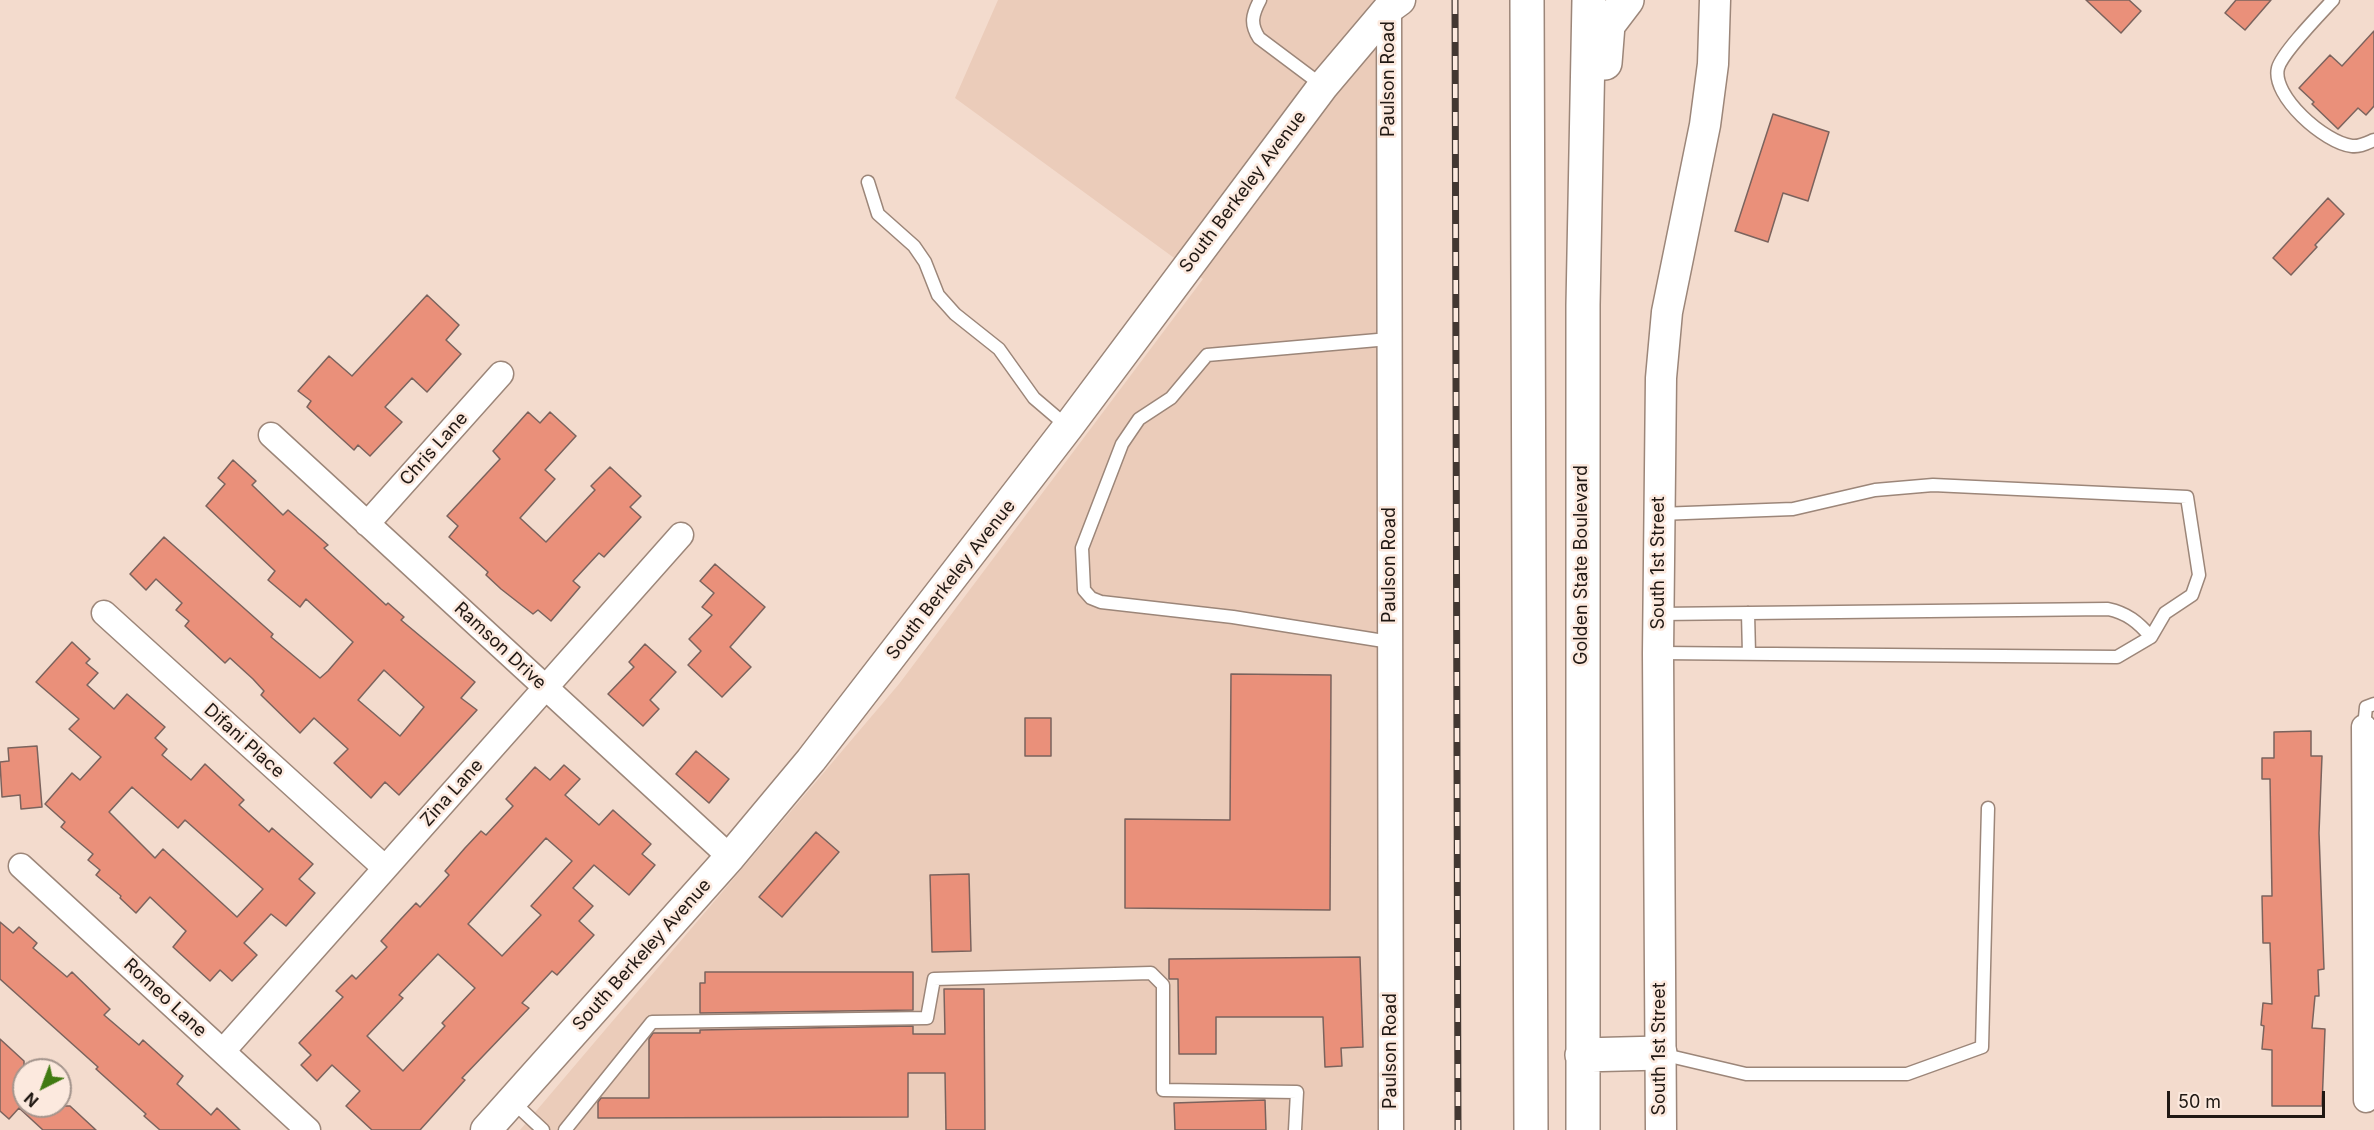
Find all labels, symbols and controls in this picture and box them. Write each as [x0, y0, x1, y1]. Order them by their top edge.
street label: Paulson Road [1378, 21, 1400, 137]
street label: South Berkeley Avenue [1175, 107, 1311, 277]
street label: Chris Lane [395, 408, 473, 490]
street label: Golden State Boulevard [1571, 465, 1593, 665]
street label: South Berkeley Avenue [882, 496, 1020, 664]
street label: South 1st Street [1648, 496, 1670, 630]
street label: Paulson Road [1379, 507, 1401, 623]
street label: Ramson Drive [449, 598, 551, 694]
street label: Difani Place [199, 699, 289, 783]
street label: Zina Lane [416, 755, 488, 831]
street label: South Berkeley Avenue [568, 875, 716, 1035]
street label: Romeo Lane [119, 954, 211, 1042]
street label: South 1st Street [1649, 982, 1671, 1116]
street label: Paulson Road [1380, 993, 1402, 1109]
north arrow [12, 1058, 72, 1118]
scale bar [2170, 1079, 2328, 1117]
text: N [20, 1088, 43, 1111]
text: 50 m [2178, 1091, 2221, 1112]

